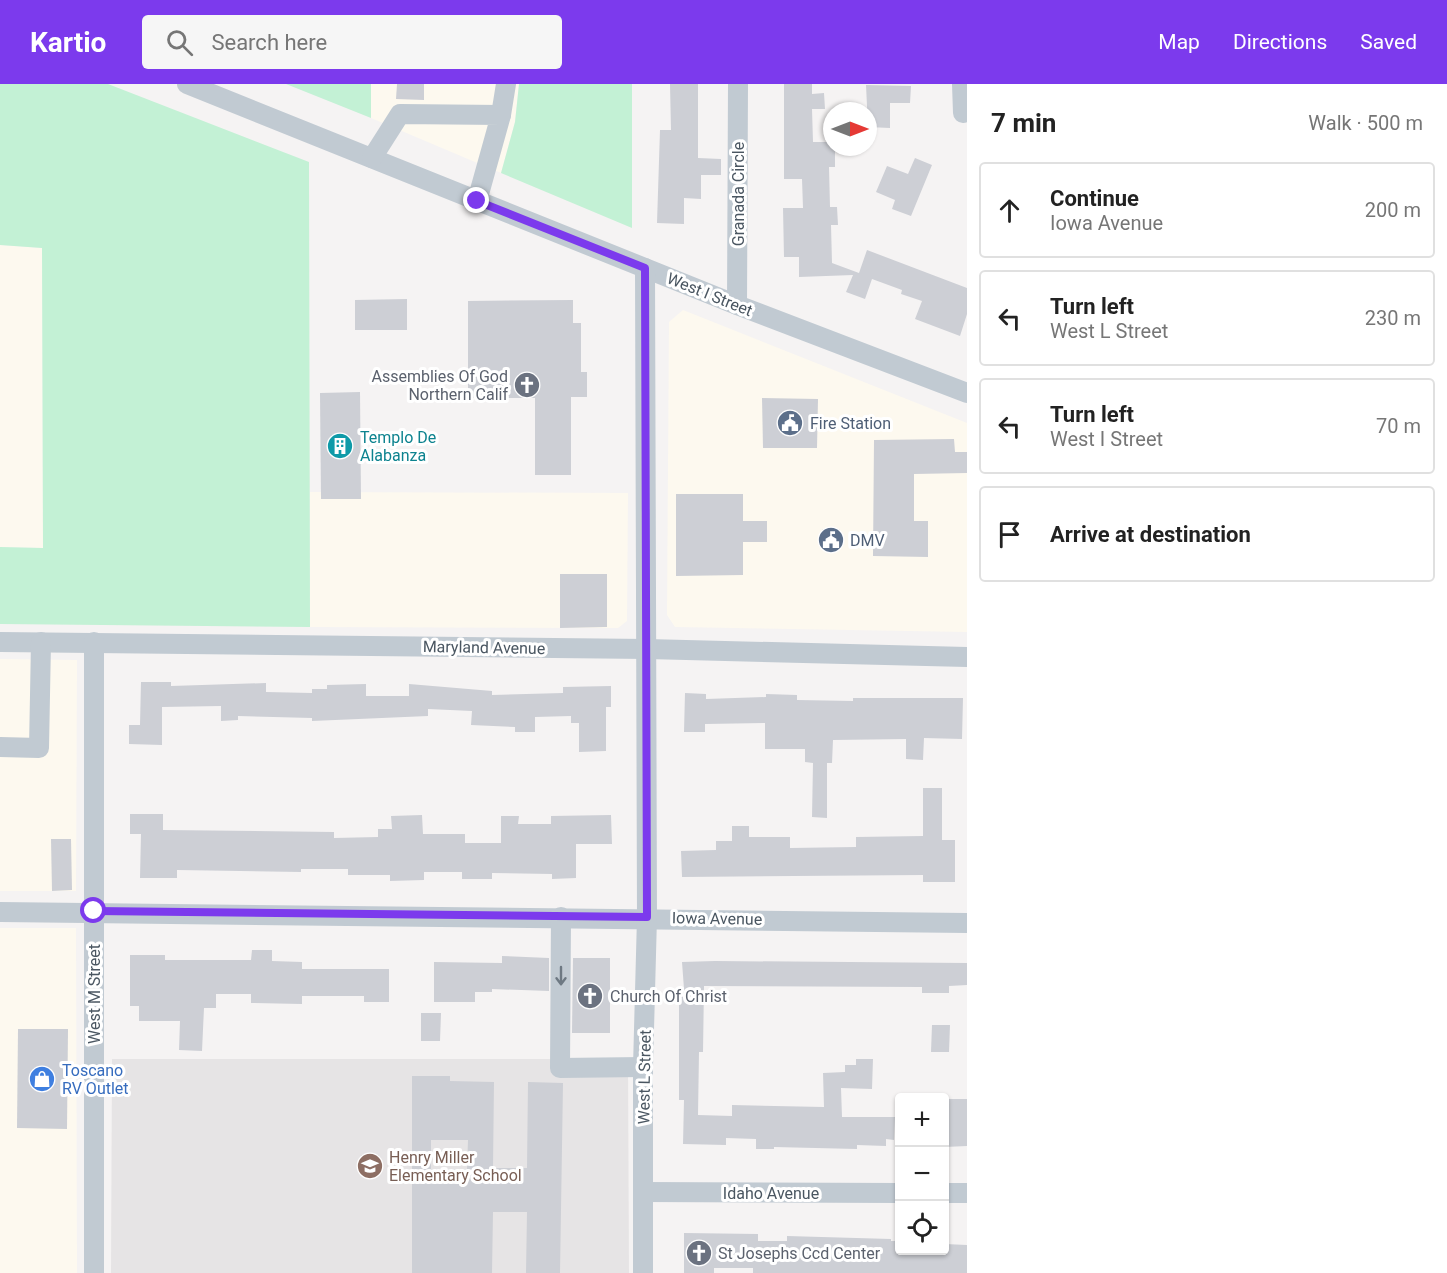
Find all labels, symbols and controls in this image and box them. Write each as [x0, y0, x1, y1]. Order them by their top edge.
search box [142, 15, 562, 69]
text: Kartio [30, 26, 106, 59]
icon: search [163, 26, 196, 59]
text: Search here [211, 30, 327, 55]
text: Map [1158, 30, 1200, 54]
text: Directions [1233, 30, 1327, 54]
text: Saved [1360, 30, 1417, 54]
north arrow [823, 102, 877, 156]
text: 7 min [991, 108, 1056, 138]
text: Walk · 500 m [1308, 111, 1423, 135]
street label: Granada Circle [729, 142, 748, 246]
text: Continue [1050, 186, 1139, 211]
route end [463, 187, 489, 213]
icon: ahead [993, 194, 1026, 227]
text: 200 m [1365, 198, 1421, 222]
text: Iowa Avenue [1050, 211, 1163, 235]
street label: West I Street [664, 269, 755, 320]
text: Turn left [1050, 294, 1134, 319]
icon: left [993, 302, 1026, 335]
text: 230 m [1365, 306, 1421, 330]
text: West L Street [1050, 319, 1168, 343]
place label: Assemblies Of God Northern Calif [371, 367, 508, 404]
church icon: Assemblies Of God Northern Calif [512, 370, 542, 400]
text: Turn left [1050, 402, 1134, 427]
public building icon: Fire Station [775, 408, 805, 438]
icon: left [993, 410, 1026, 443]
place label: Fire Station [810, 414, 891, 433]
text: 70 m [1376, 414, 1421, 438]
text: West I Street [1050, 427, 1163, 451]
place label: Templo De Alabanza [360, 428, 436, 465]
building icon: Templo De Alabanza [325, 431, 355, 461]
icon: arrive [993, 518, 1026, 551]
text: Arrive at destination [1050, 522, 1251, 547]
public building icon: DMV [816, 525, 846, 555]
place label: DMV [850, 531, 885, 550]
street label: Maryland Avenue [423, 637, 545, 658]
route start [80, 897, 106, 923]
street label: Iowa Avenue [672, 908, 762, 929]
street label: West M Street [85, 944, 104, 1044]
one-way arrow [555, 965, 567, 985]
church icon: Church Of Christ [575, 981, 605, 1011]
place label: Church Of Christ [610, 987, 727, 1006]
street label: West L Street [634, 1029, 655, 1125]
place label: Toscano RV Outlet [62, 1061, 129, 1098]
shop icon: Toscano RV Outlet [27, 1064, 57, 1094]
map controls [895, 1093, 949, 1255]
button: + [895, 1093, 949, 1147]
button: − [895, 1147, 949, 1201]
place label: Henry Miller Elementary School [389, 1148, 522, 1185]
school or university icon: Henry Miller Elementary School [355, 1151, 385, 1181]
street label: Idaho Avenue [723, 1184, 819, 1203]
button: locate [895, 1201, 949, 1255]
church icon: St Josephs Ccd Center [684, 1238, 714, 1268]
place label: St Josephs Ccd Center [718, 1244, 881, 1263]

